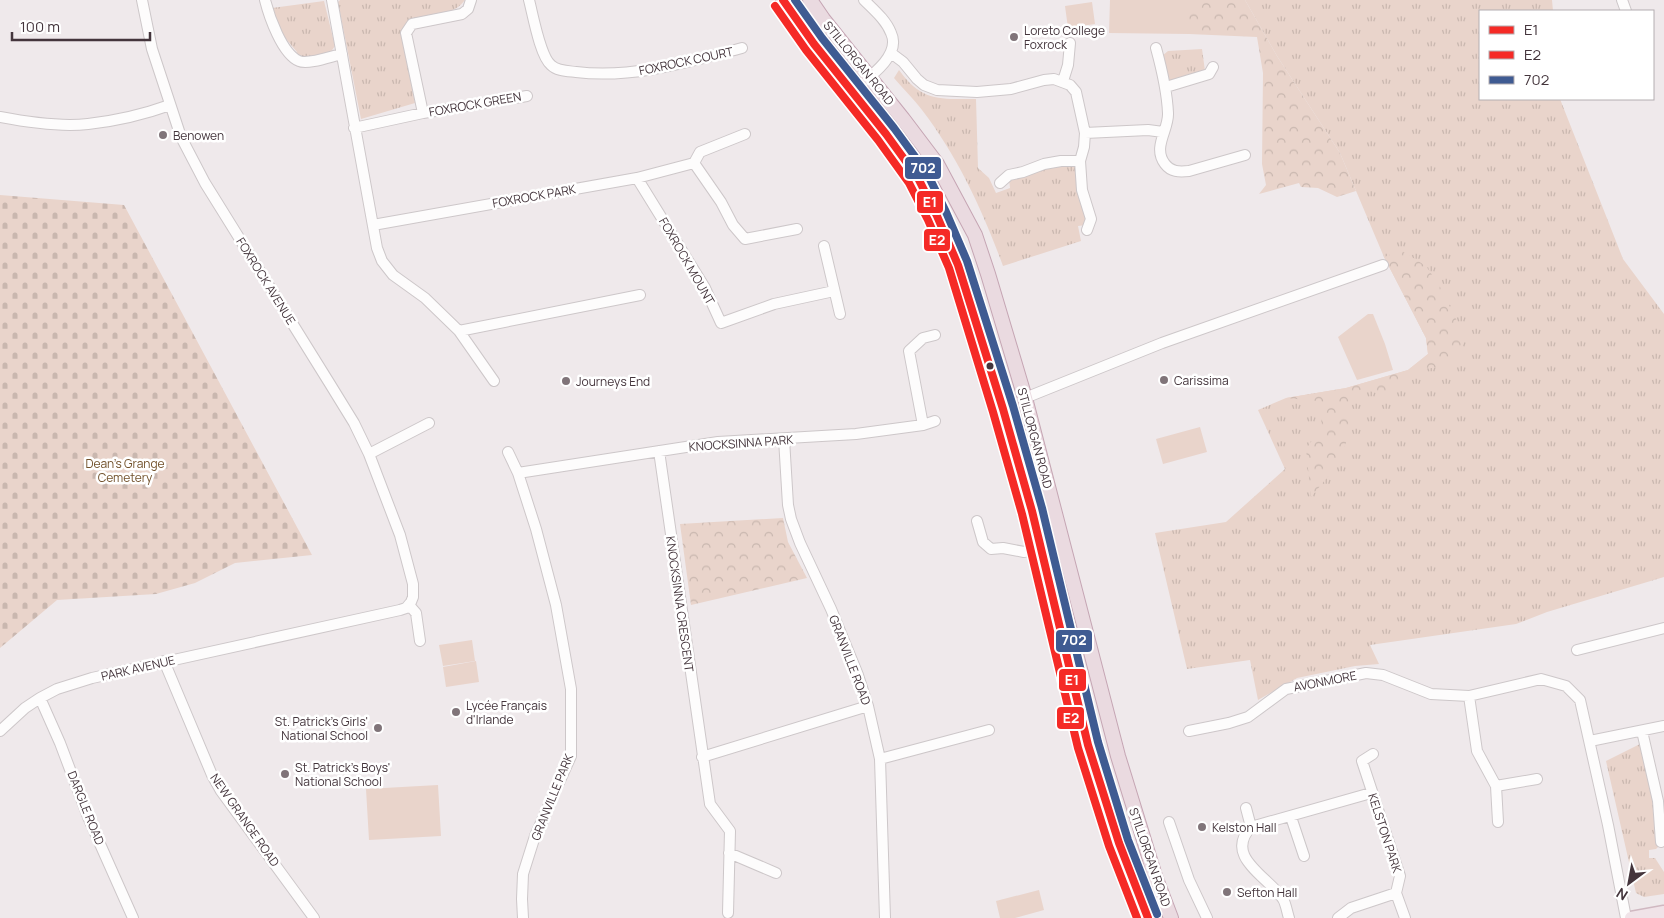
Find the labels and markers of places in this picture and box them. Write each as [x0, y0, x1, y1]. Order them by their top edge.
place label: Loreto College Foxrock [1024, 22, 1105, 53]
marker: Loreto College Foxrock [1008, 31, 1020, 43]
place label: Benowen [173, 127, 224, 144]
marker: Benowen [157, 129, 169, 141]
unlabelled marker [985, 361, 995, 371]
place label: Carissima [1174, 372, 1229, 389]
place label: Journeys End [576, 373, 650, 390]
marker: Carissima [1158, 374, 1170, 386]
marker: Journeys End [560, 375, 572, 387]
place label: Lycée Français d'Irlande [466, 697, 547, 728]
marker: Lycée Français d'Irlande [450, 706, 462, 718]
place label: St. Patrick's Girls' National School [275, 713, 368, 744]
marker: St. Patrick's Girls' National School [372, 722, 384, 734]
place label: St. Patrick's Boys' National School [295, 759, 390, 790]
marker: St. Patrick's Boys' National School [279, 768, 291, 780]
place label: Kelston Hall [1212, 819, 1276, 836]
marker: Kelston Hall [1196, 821, 1208, 833]
place label: Sefton Hall [1237, 884, 1297, 901]
marker: Sefton Hall [1221, 886, 1233, 898]

